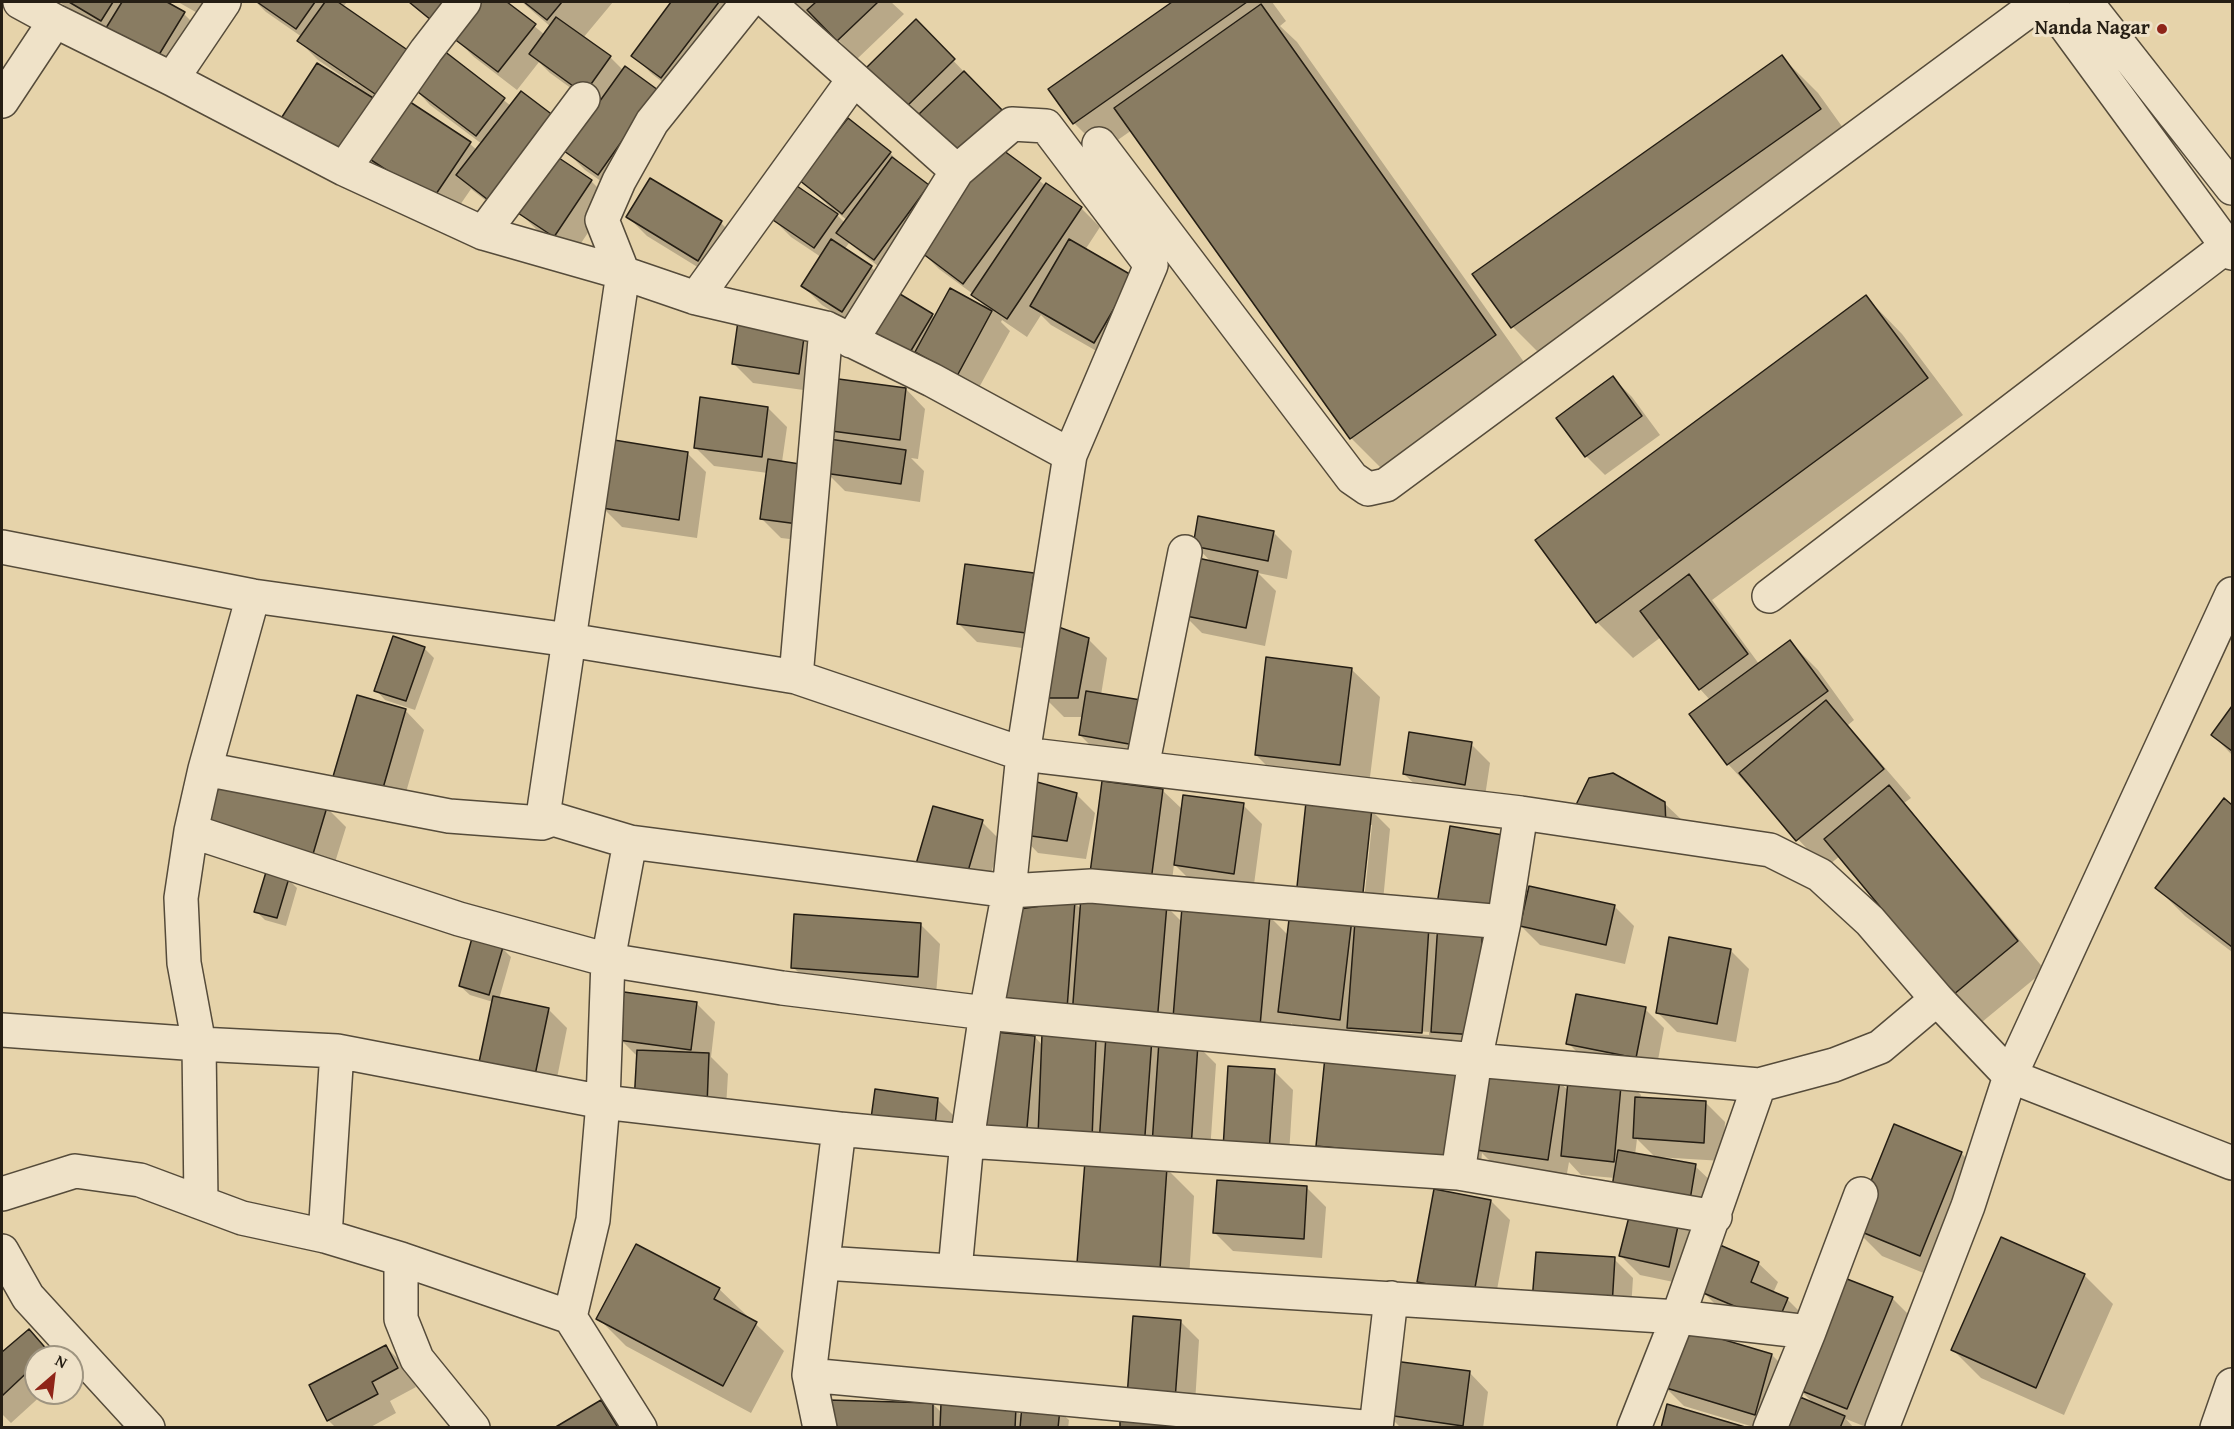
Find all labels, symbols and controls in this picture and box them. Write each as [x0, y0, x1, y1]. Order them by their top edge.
place label: Nanda Nagar [2035, 17, 2150, 41]
marker: Nanda Nagar [2155, 22, 2169, 36]
north arrow [24, 1345, 84, 1405]
text: N [51, 1348, 72, 1374]

